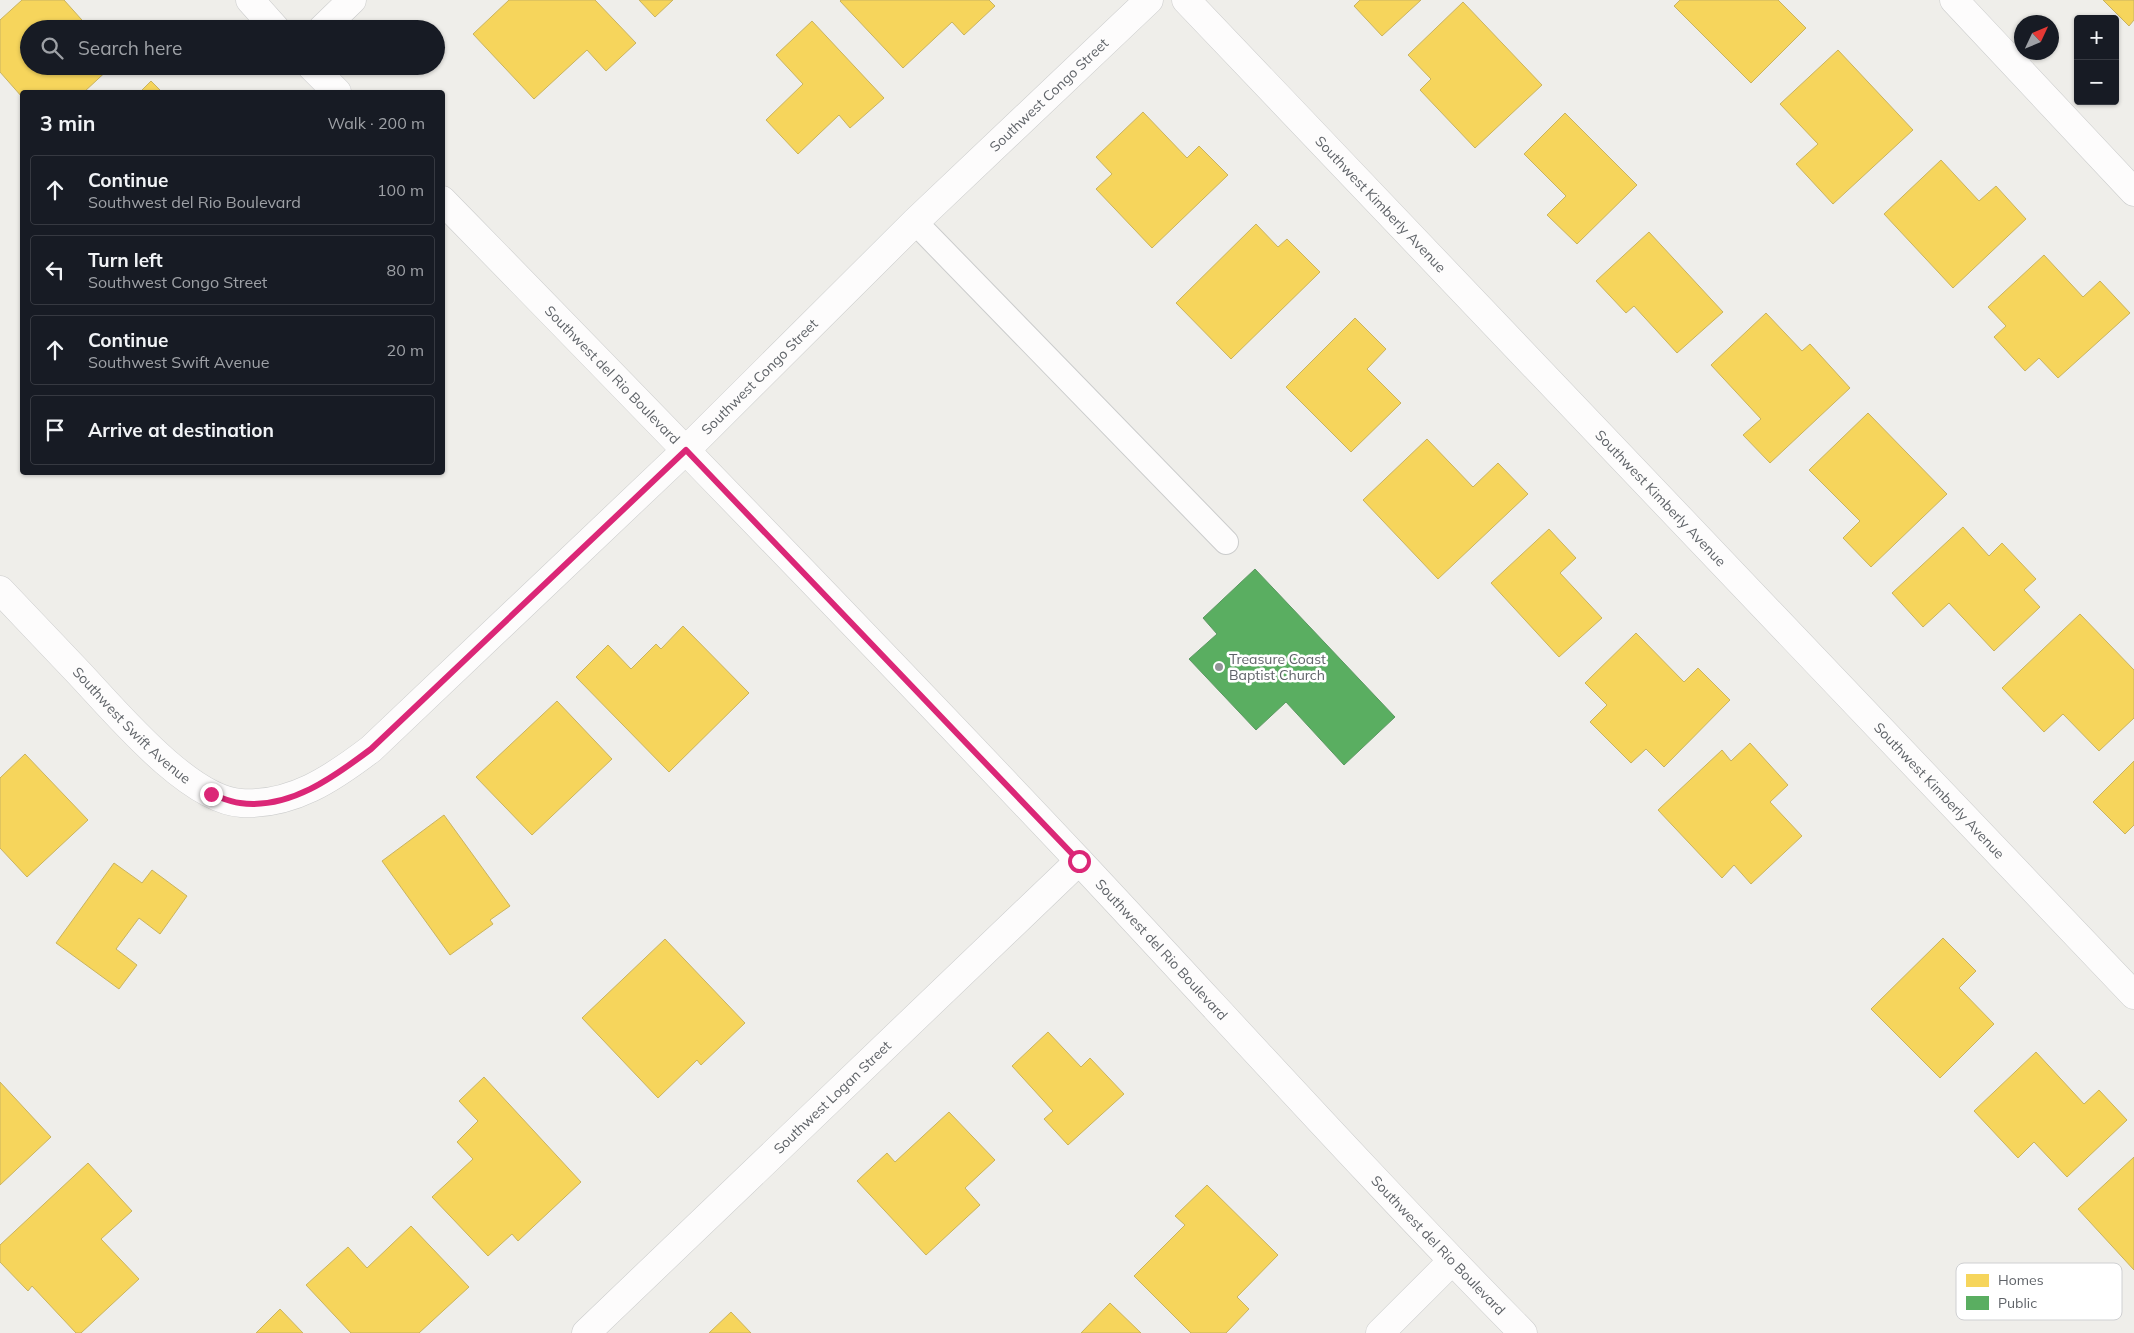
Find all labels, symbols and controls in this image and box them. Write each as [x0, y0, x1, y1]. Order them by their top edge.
north arrow [2014, 15, 2059, 60]
map controls [2074, 15, 2119, 105]
button: + [2074, 15, 2119, 60]
search box [20, 20, 445, 75]
icon: search [38, 34, 66, 62]
street label: Southwest Congo Street [986, 34, 1112, 156]
text: Search here [78, 36, 182, 60]
button: − [2074, 60, 2119, 105]
text: 3 min [40, 110, 95, 136]
text: Walk · 200 m [327, 113, 425, 133]
street label: Southwest Kimberly Avenue [1311, 132, 1450, 276]
text: Continue [88, 168, 168, 192]
icon: ahead [41, 176, 69, 204]
text: 100 m [377, 180, 424, 200]
text: Southwest del Rio Boulevard [88, 192, 301, 212]
text: Turn left [88, 248, 163, 272]
icon: left [41, 256, 69, 284]
text: 80 m [387, 260, 424, 280]
text: Southwest Congo Street [88, 272, 267, 292]
street label: Southwest del Rio Boulevard [541, 302, 684, 448]
street label: Southwest Congo Street [697, 315, 822, 439]
text: Continue [88, 328, 168, 352]
icon: ahead [41, 336, 69, 364]
text: 20 m [387, 340, 424, 360]
text: Southwest Swift Avenue [88, 352, 269, 372]
icon: arrive [41, 416, 69, 444]
text: Arrive at destination [88, 418, 274, 442]
street label: Southwest Kimberly Avenue [1591, 426, 1730, 570]
place label: Treasure Coast Baptist Church [1229, 650, 1326, 684]
marker: Treasure Coast Baptist Church [1213, 661, 1225, 673]
street label: Southwest Swift Avenue [69, 663, 194, 788]
street label: Southwest Kimberly Avenue [1870, 719, 2009, 863]
route end [200, 783, 223, 806]
route start [1068, 850, 1091, 873]
street label: Southwest del Rio Boulevard [1092, 875, 1231, 1024]
street label: Southwest Logan Street [770, 1037, 895, 1158]
street label: Southwest del Rio Boulevard [1367, 1172, 1509, 1319]
legend [1956, 1263, 2122, 1320]
text: Homes [1998, 1271, 2044, 1289]
text: Public [1998, 1294, 2037, 1312]

